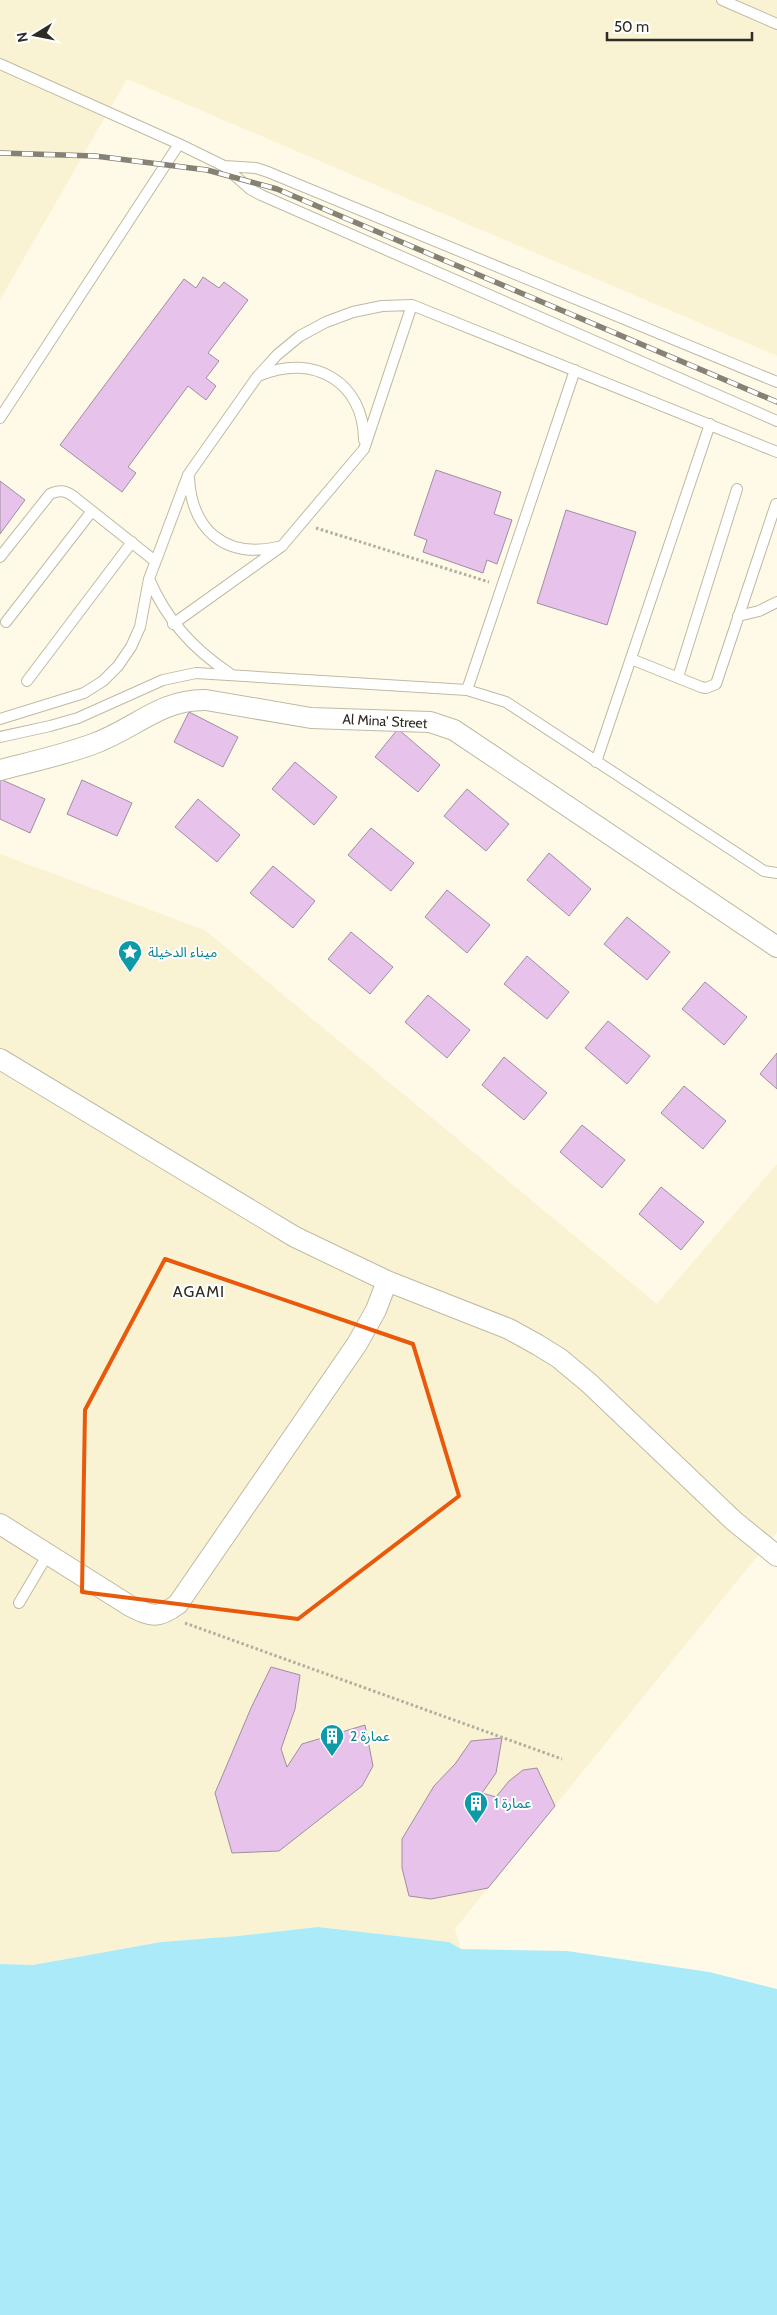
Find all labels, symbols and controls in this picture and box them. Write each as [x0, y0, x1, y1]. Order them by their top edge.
north arrow [10, 10, 60, 60]
scale bar [607, 10, 752, 42]
text: 50 m [614, 18, 649, 36]
text: N [12, 31, 32, 44]
street label: Al Mina' Street [342, 710, 428, 732]
place icon: ميناء الدخيلة [117, 939, 143, 973]
place label: ميناء الدخيلة [148, 943, 217, 961]
district label: AGAMI [173, 1282, 225, 1301]
building icon: عمارة 2 [319, 1723, 345, 1757]
place label: عمارة 2 [350, 1727, 390, 1745]
building icon: عمارة 1 [463, 1790, 489, 1824]
place label: عمارة 1 [494, 1794, 531, 1812]

